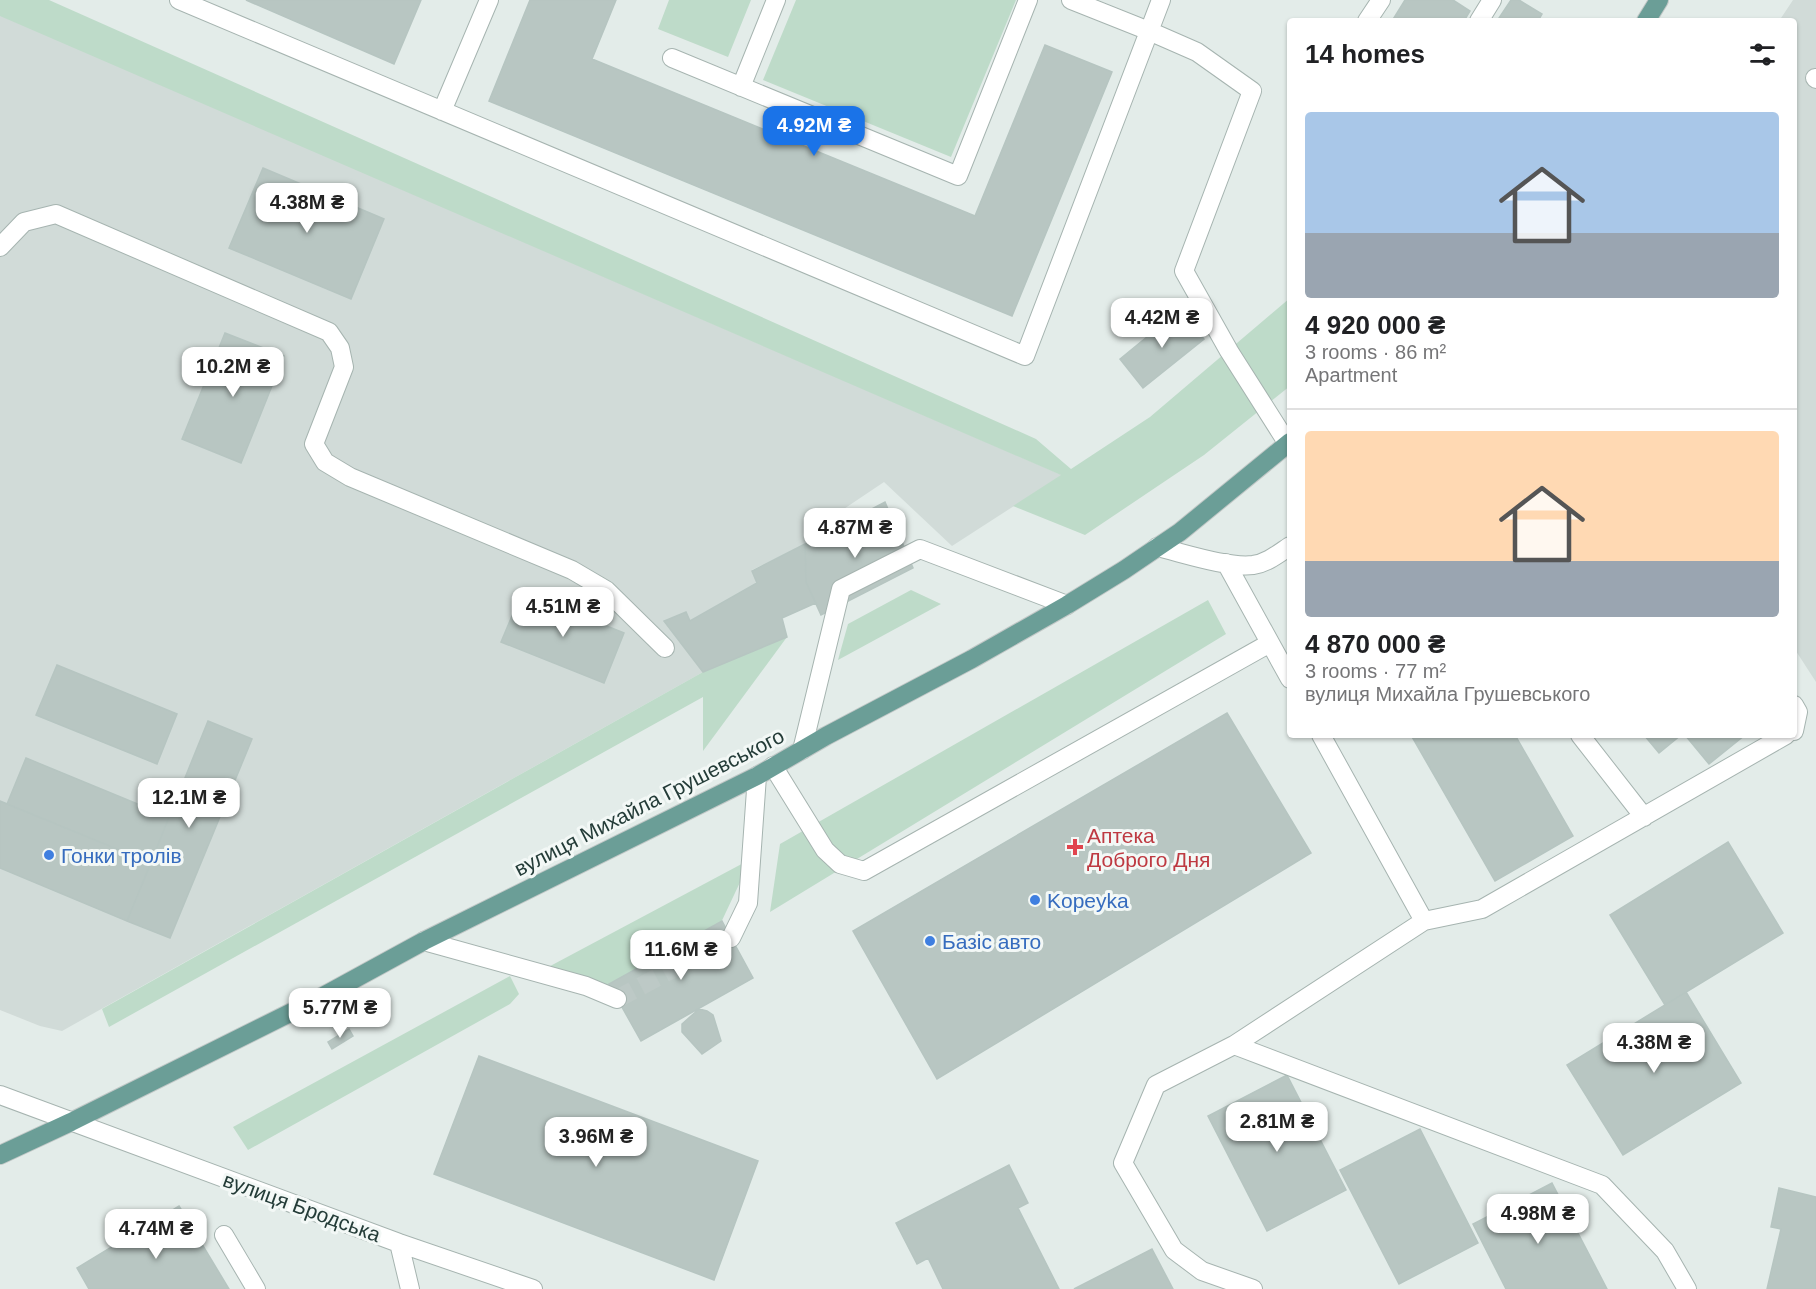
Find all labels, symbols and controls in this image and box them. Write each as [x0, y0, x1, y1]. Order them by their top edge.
icon: filters [1746, 38, 1779, 71]
text: 14 homes [1305, 39, 1425, 69]
pin: 4.92M ₴ [759, 106, 869, 157]
text: 4.92M ₴ [777, 114, 851, 136]
icon: home [1488, 151, 1596, 259]
pin: 4.38M ₴ [252, 183, 362, 234]
text: 4.38M ₴ [270, 191, 344, 213]
pin: 4.42M ₴ [1107, 298, 1217, 349]
text: 4.42M ₴ [1125, 306, 1199, 328]
text: 4 920 000 ₴ [1305, 310, 1445, 340]
text: 3 rooms · 86 m² [1305, 341, 1446, 363]
pin: 10.2M ₴ [178, 347, 288, 398]
text: 10.2M ₴ [196, 355, 270, 377]
text: Apartment [1305, 364, 1397, 386]
icon: home [1488, 470, 1596, 578]
pin: 4.87M ₴ [800, 508, 910, 559]
text: 4.87M ₴ [818, 516, 892, 538]
pin: 4.51M ₴ [508, 587, 618, 638]
text: 4.51M ₴ [526, 595, 600, 617]
text: 4 870 000 ₴ [1305, 629, 1445, 659]
text: 3 rooms · 77 m² [1305, 660, 1446, 682]
text: вулиця Михайла Грушевського [1305, 683, 1590, 705]
street label: вулиця Михайла Грушевського [510, 724, 788, 880]
pin: 12.1M ₴ [134, 778, 244, 829]
text: 12.1M ₴ [152, 786, 226, 808]
place label: Аптека Доброго Дня [1087, 824, 1210, 871]
marker: Аптека Доброго Дня [1068, 840, 1082, 854]
place label: Гонки тролів [61, 844, 182, 867]
marker: Гонки тролів [42, 848, 56, 862]
place label: Kopeyka [1047, 889, 1129, 912]
marker: Kopeyka [1028, 893, 1042, 907]
pin: 11.6M ₴ [626, 930, 736, 981]
place label: Базіс авто [942, 930, 1041, 953]
marker: Базіс авто [923, 934, 937, 948]
text: 11.6M ₴ [644, 938, 718, 960]
pin: 5.77M ₴ [285, 988, 395, 1039]
text: 5.77M ₴ [303, 996, 377, 1018]
pin: 4.38M ₴ [1599, 1023, 1709, 1074]
text: 4.38M ₴ [1617, 1031, 1691, 1053]
pin: 2.81M ₴ [1222, 1102, 1332, 1153]
text: 2.81M ₴ [1240, 1110, 1314, 1132]
pin: 3.96M ₴ [541, 1117, 651, 1168]
text: 3.96M ₴ [559, 1125, 633, 1147]
street label: вулиця Бродська [220, 1168, 384, 1246]
pin: 4.98M ₴ [1483, 1194, 1593, 1245]
text: 4.98M ₴ [1501, 1202, 1575, 1224]
pin: 4.74M ₴ [101, 1209, 211, 1260]
text: 4.74M ₴ [119, 1217, 193, 1239]

